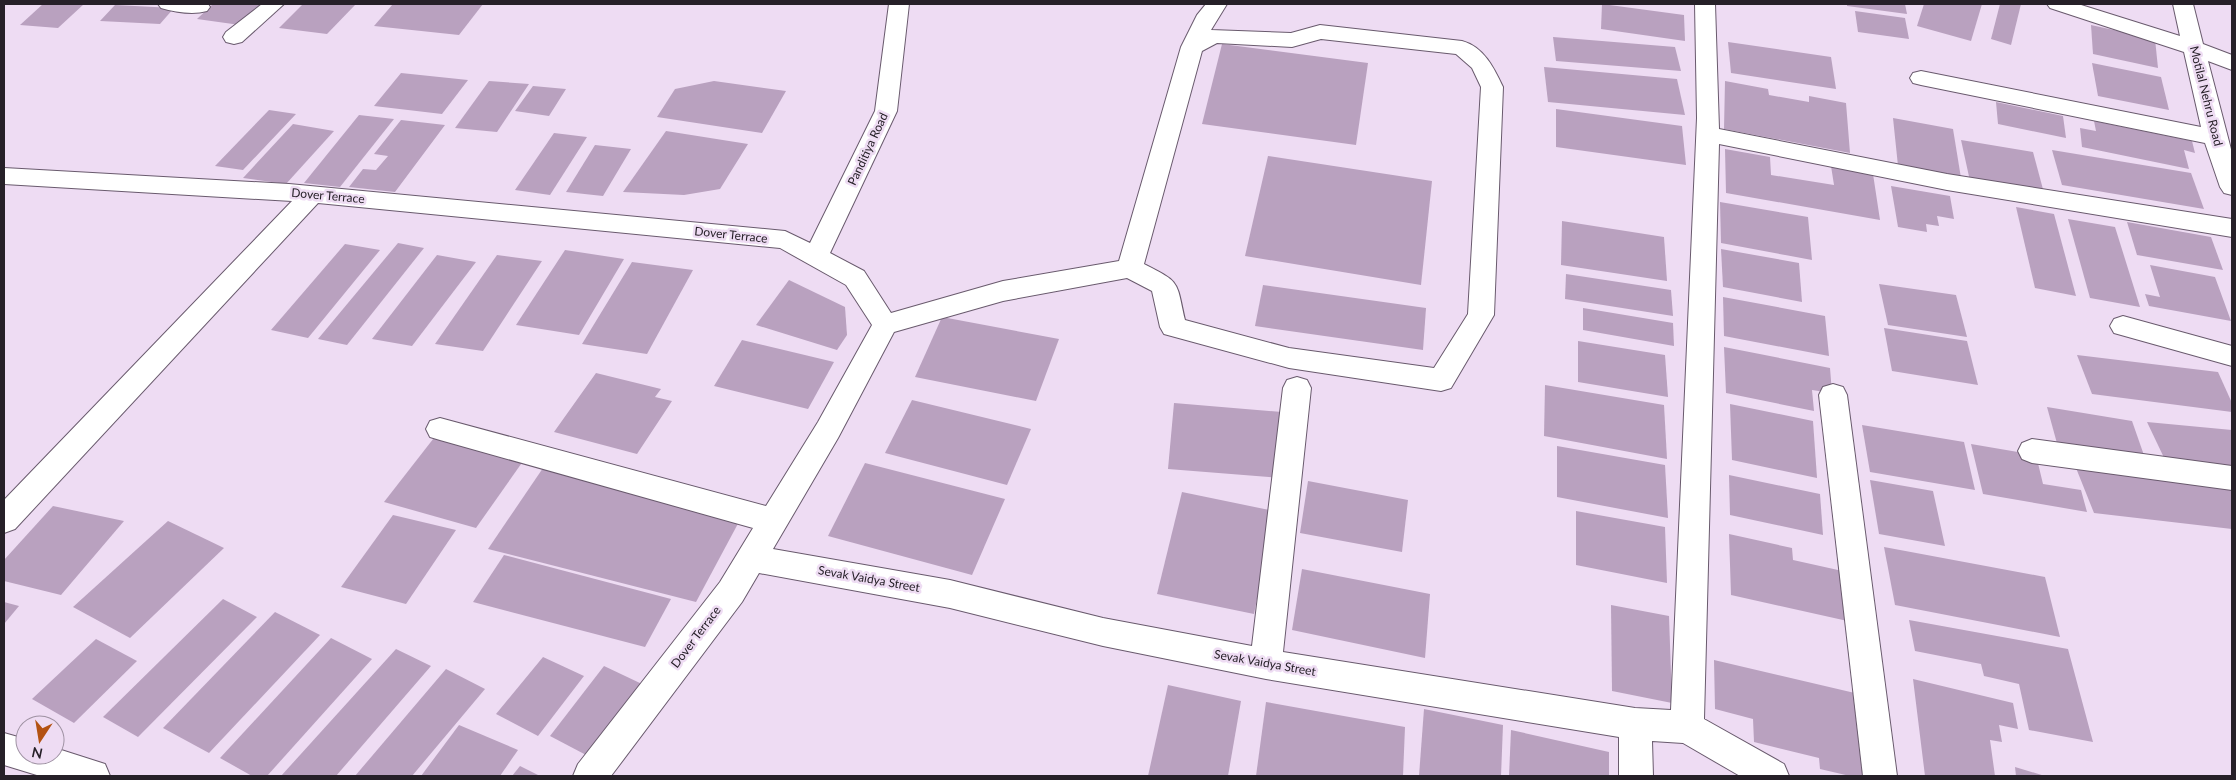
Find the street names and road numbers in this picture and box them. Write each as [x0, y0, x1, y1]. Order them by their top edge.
street label: Motilal Nehru Road [2187, 44, 2226, 147]
street label: Panditiya Road [844, 110, 891, 187]
street label: Dover Terrace [291, 185, 365, 206]
street label: Dover Terrace [694, 223, 768, 246]
street label: Sevak Vaidya Street [817, 562, 922, 595]
street label: Dover Terrace [668, 603, 724, 671]
street label: Sevak Vaidya Street [1213, 646, 1318, 679]

